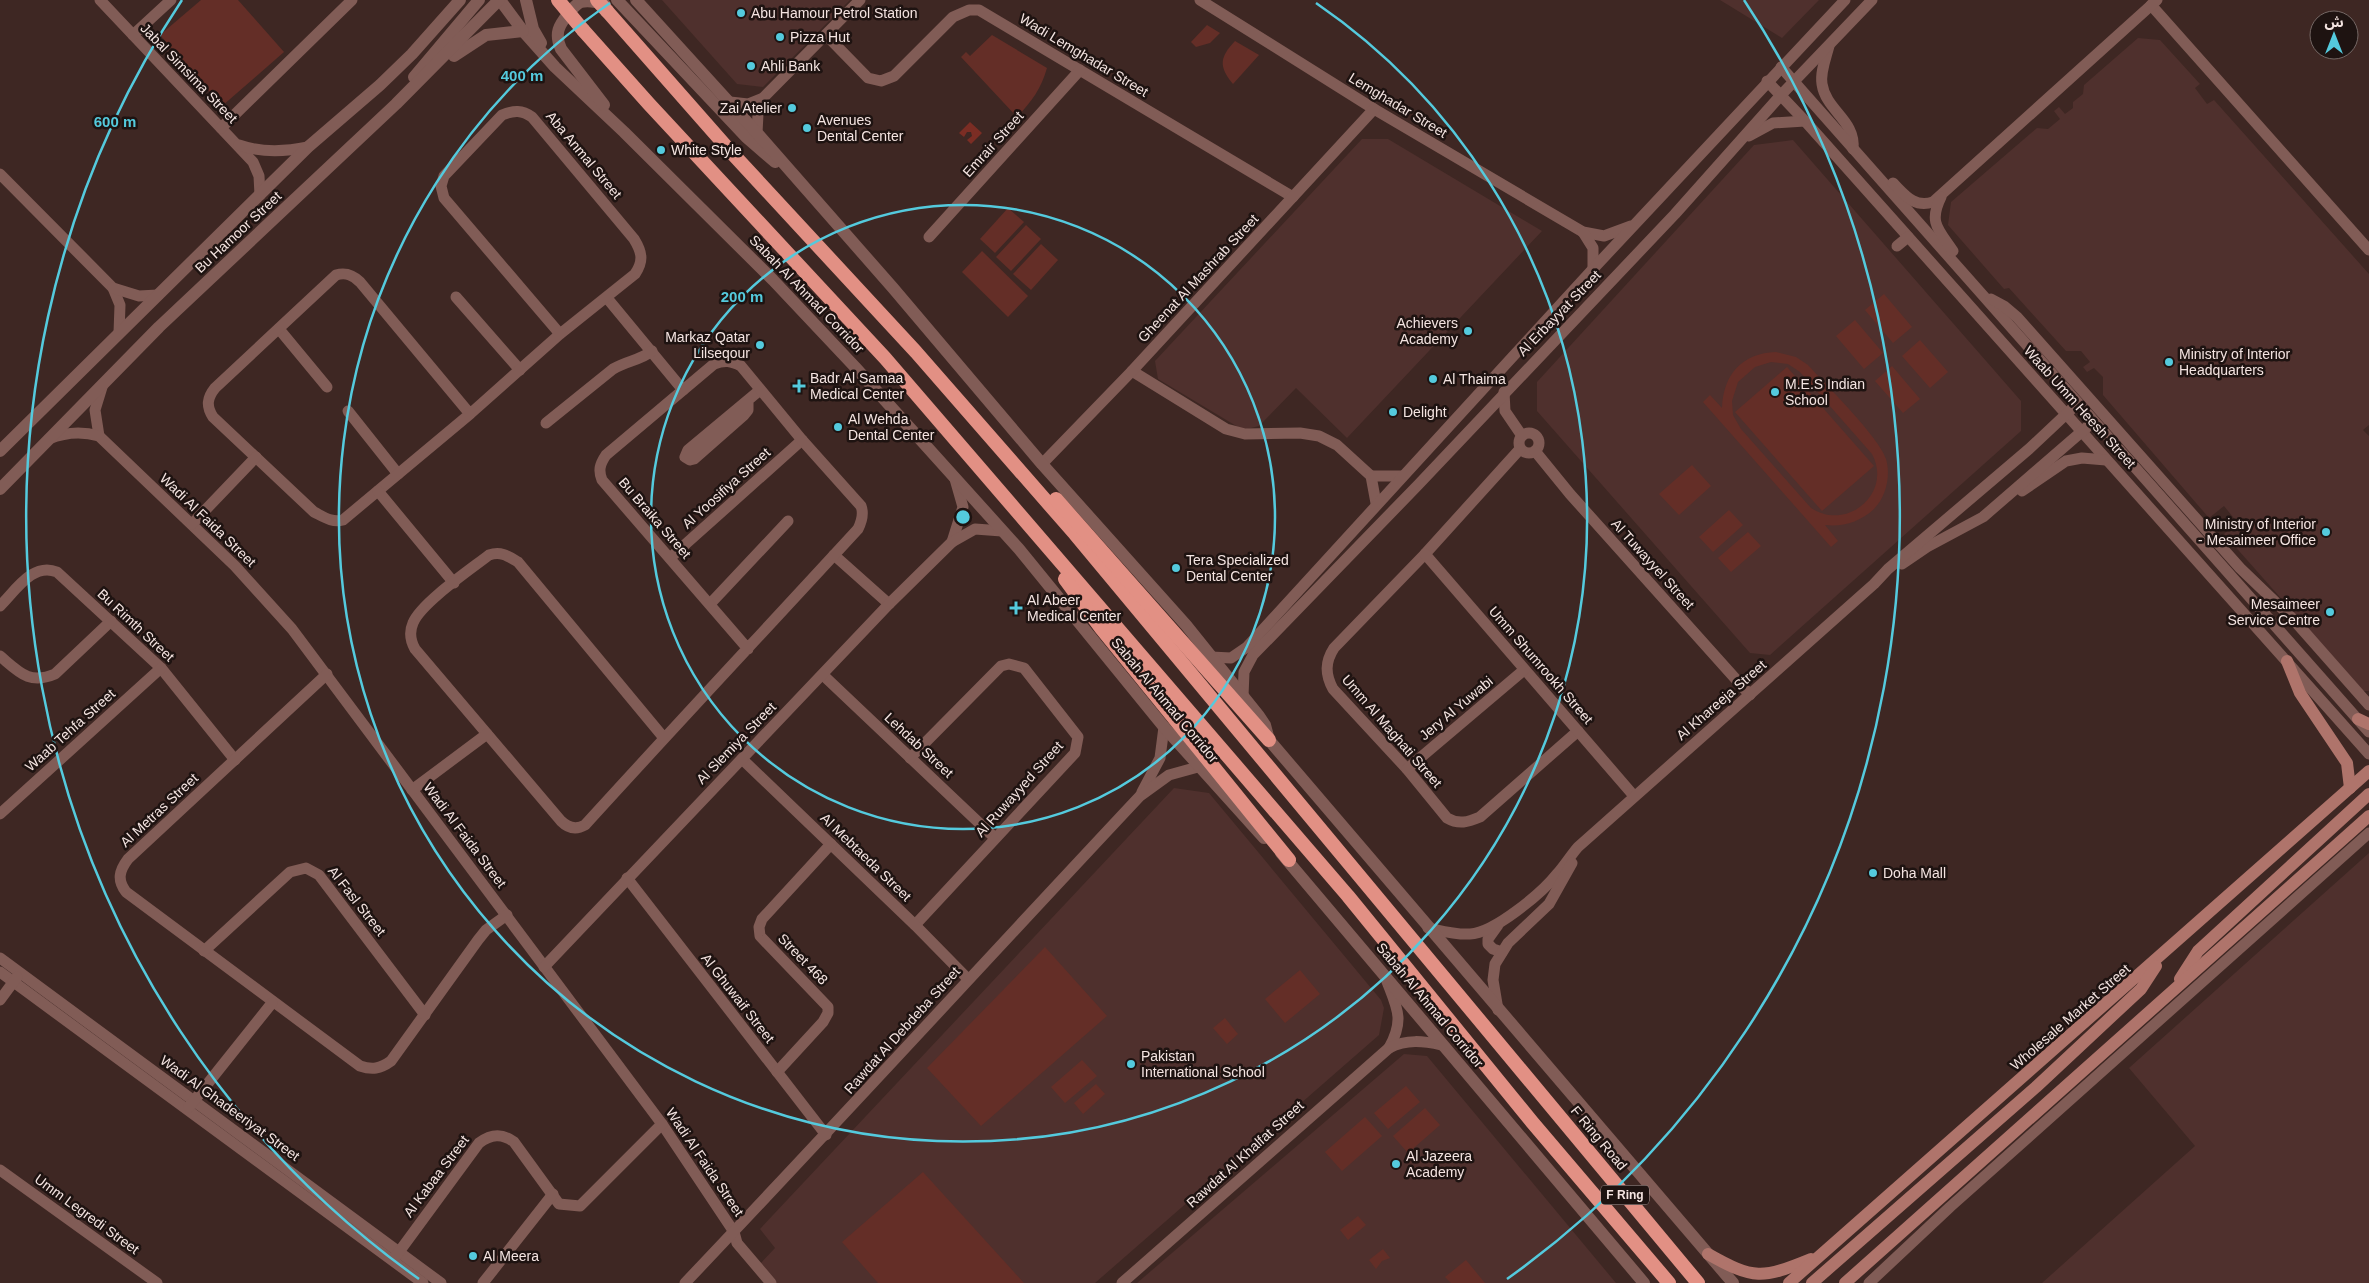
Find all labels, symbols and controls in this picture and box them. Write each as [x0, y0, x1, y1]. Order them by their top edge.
place label: Abu Hamour Petrol Station [751, 5, 918, 21]
marker: Abu Hamour Petrol Station [735, 7, 747, 19]
street label: Wadi Lemghadar Street [1017, 10, 1151, 100]
north arrow [2309, 10, 2359, 60]
text: ش [2324, 14, 2344, 30]
street label: Jabal Simsima Street [137, 20, 241, 126]
place label: Pizza Hut [790, 29, 850, 45]
marker: Pizza Hut [774, 31, 786, 43]
place label: Ahli Bank [761, 58, 821, 74]
marker: Ahli Bank [745, 60, 757, 72]
text: 400 m [501, 67, 543, 84]
street label: Lemghadar Street [1346, 69, 1450, 141]
place label: Zai Atelier [720, 100, 782, 116]
marker: Zai Atelier [786, 102, 798, 114]
street label: Aba Anmal Street [543, 108, 625, 202]
street label: Emrair Street [959, 108, 1027, 180]
place label: Avenues Dental Center [817, 112, 904, 144]
text: 600 m [94, 113, 136, 130]
marker: Avenues Dental Center [801, 122, 813, 134]
place label: White Style [671, 142, 742, 158]
marker: White Style [655, 144, 667, 156]
street label: Bu Hamoor Street [192, 188, 285, 276]
street label: Gheenat Al Mashrab Street [1135, 211, 1262, 345]
street label: Sabah Al Ahmad Corridor [746, 232, 868, 357]
street label: Al Erbayyat Street [1514, 267, 1604, 359]
text: 200 m [721, 288, 763, 305]
place label: Achievers Academy [1397, 315, 1458, 347]
marker: Achievers Academy [1462, 325, 1474, 337]
place label: Markaz Qatar Lilseqour [665, 329, 750, 361]
marker: Markaz Qatar Lilseqour [754, 339, 766, 351]
street label: Waab Umm Heesh Street [2021, 343, 2139, 472]
place label: Ministry of Interior Headquarters [2179, 346, 2291, 378]
marker: Ministry of Interior Headquarters [2163, 356, 2175, 368]
place label: Badr Al Samaa Medical Center [810, 370, 904, 402]
place label: Al Thaima [1443, 371, 1506, 387]
marker: Al Thaima [1427, 373, 1439, 385]
place label: M.E.S Indian School [1785, 376, 1865, 408]
marker: Badr Al Samaa Medical Center [792, 379, 806, 393]
marker: M.E.S Indian School [1769, 386, 1781, 398]
place label: Delight [1403, 404, 1447, 420]
marker: Delight [1387, 406, 1399, 418]
place label: Al Wehda Dental Center [848, 411, 935, 443]
marker: Al Wehda Dental Center [832, 421, 844, 433]
street label: Al Yoosifiya Street [679, 444, 773, 532]
street label: Wadi Al Faida Street [157, 470, 259, 570]
street label: Bu Braika Street [616, 474, 695, 562]
centre of rings [954, 508, 972, 526]
street label: Al Tuwayyel Street [1608, 516, 1698, 613]
place label: Ministry of Interior - Mesaimeer Office [2198, 516, 2316, 548]
marker: Ministry of Interior - Mesaimeer Office [2320, 526, 2332, 538]
place label: Tera Specialized Dental Center [1186, 552, 1289, 584]
marker: Tera Specialized Dental Center [1170, 562, 1182, 574]
street label: Bu Rimth Street [94, 585, 178, 665]
place label: Al Abeer Medical Center [1027, 592, 1121, 624]
place label: Mesaimeer Service Centre [2227, 596, 2320, 628]
marker: Al Abeer Medical Center [1009, 601, 1023, 615]
street label: Umm Shumrookh Street [1486, 603, 1596, 727]
marker: Mesaimeer Service Centre [2324, 606, 2336, 618]
street label: Sabah Al Ahmad Corridor [1108, 634, 1222, 766]
street label: Al Khareeja Street [1673, 657, 1769, 743]
street label: Umm Al Maghati Street [1339, 671, 1445, 791]
street label: Jery Al Yuwabi [1416, 673, 1496, 743]
street label: Waab Tehfa Street [22, 685, 118, 774]
street label: Al Slemiya Street [693, 699, 779, 787]
street label: Lehdab Street [881, 709, 957, 781]
street label: Al Ruwayyed Street [972, 738, 1066, 840]
street label: Al Metras Street [117, 770, 201, 850]
street label: Wadi Al Faida Street [420, 779, 510, 891]
street label: Al Mebtaeda Street [817, 810, 915, 904]
street label: Al Fasl Street [325, 863, 389, 939]
place label: Doha Mall [1883, 865, 1946, 881]
marker: Doha Mall [1867, 867, 1879, 879]
street label: Street 468 [775, 930, 831, 988]
street label: Sabah Al Ahmad Corridor [1373, 939, 1487, 1071]
street label: Al Ghuwaif Street [698, 950, 778, 1046]
street label: Wholesale Market Street [2007, 961, 2133, 1073]
street label: Rawdat Al Debdeba Street [841, 963, 963, 1097]
place label: Pakistan International School [1141, 1048, 1265, 1080]
street label: Wadi Al Ghadeeriyat Street [157, 1052, 303, 1164]
marker: Pakistan International School [1125, 1058, 1137, 1070]
street label: Rawdat Al Khalfat Street [1183, 1097, 1307, 1211]
street label: F Ring Road [1568, 1103, 1630, 1173]
street label: Wadi Al Faida Street [663, 1105, 747, 1219]
street label: Al Kabaa Street [400, 1132, 472, 1220]
place label: Al Jazeera Academy [1406, 1148, 1472, 1180]
marker: Al Jazeera Academy [1390, 1158, 1402, 1170]
street label: Umm Legredi Street [32, 1171, 142, 1257]
road number: F Ring [1601, 1186, 1649, 1204]
place label: Al Meera [483, 1248, 539, 1264]
marker: Al Meera [467, 1250, 479, 1262]

